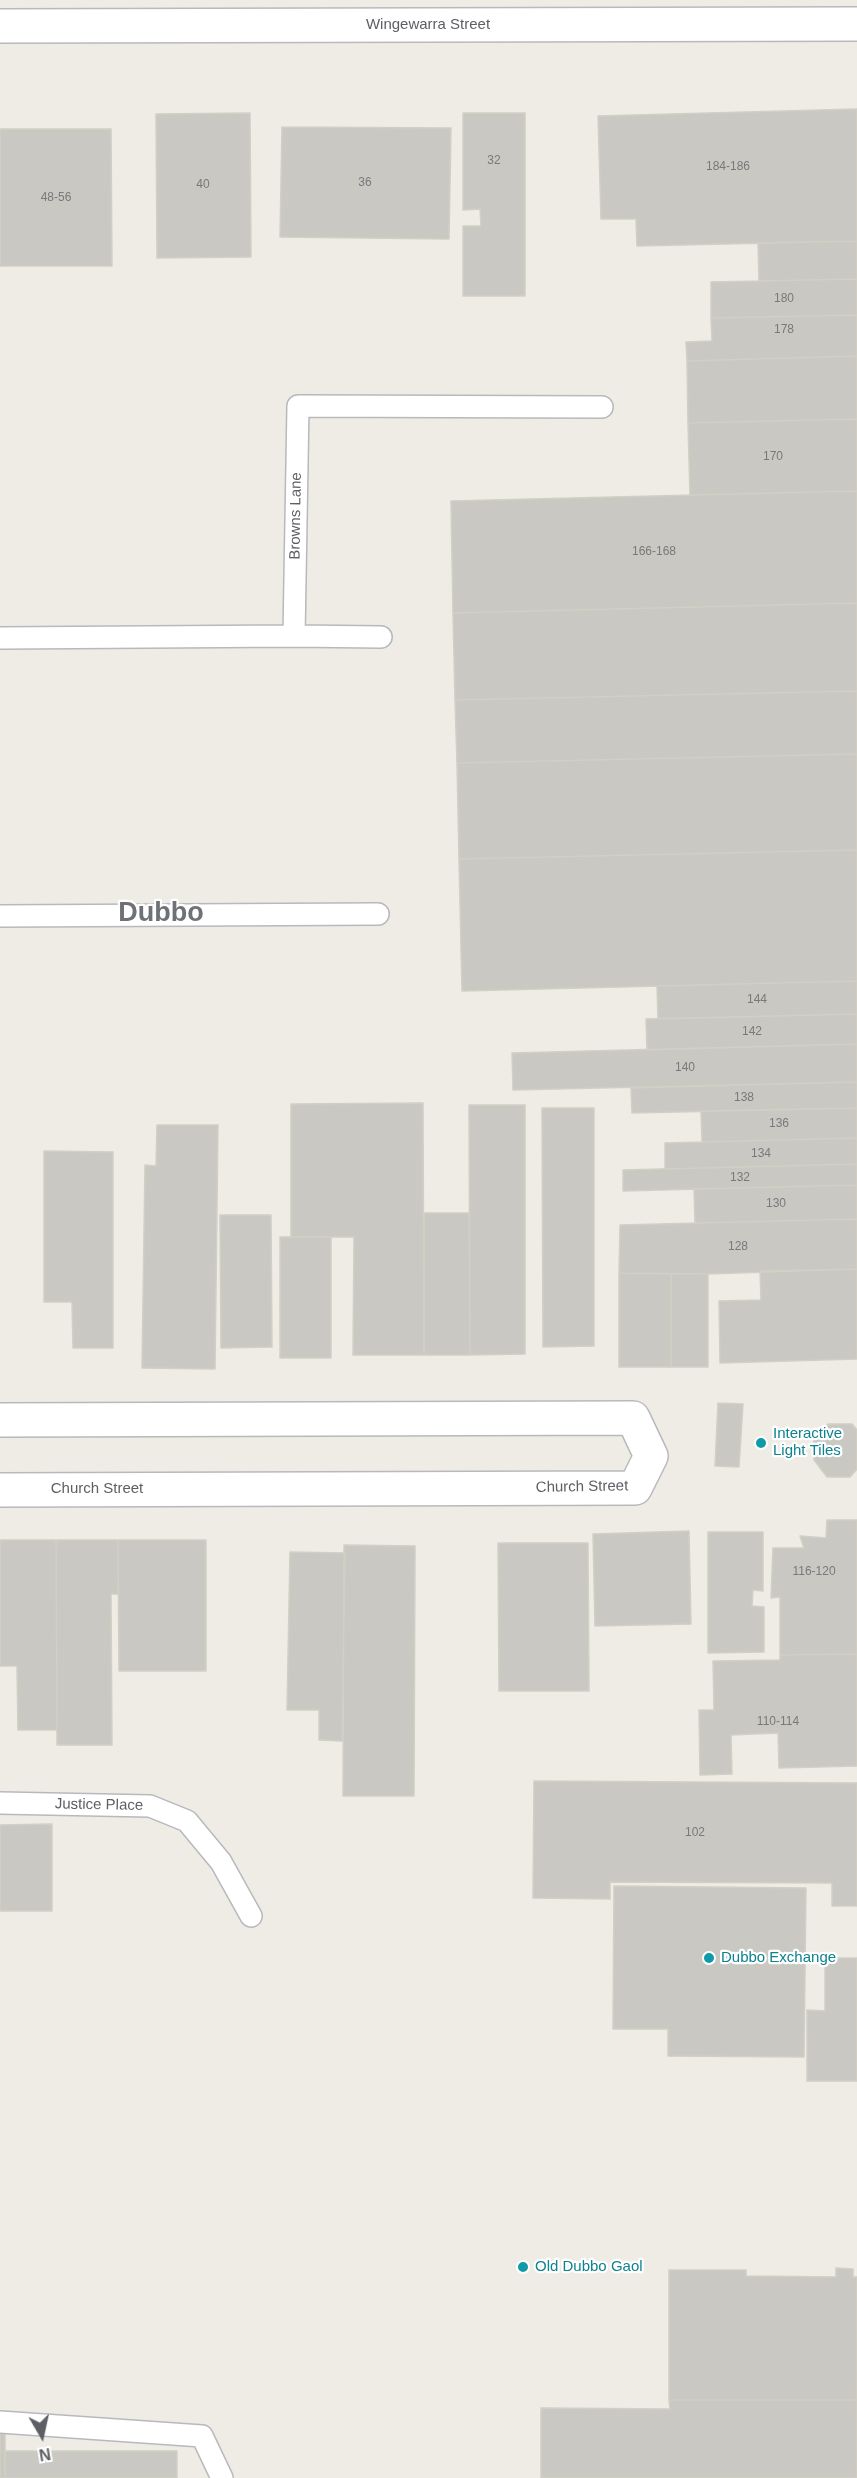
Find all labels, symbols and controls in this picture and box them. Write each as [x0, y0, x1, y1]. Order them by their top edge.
street label: Wingewarra Street [366, 16, 490, 34]
house number: 32 [487, 154, 501, 168]
house number: 184-186 [706, 160, 750, 174]
house number: 36 [358, 176, 372, 190]
house number: 40 [196, 178, 210, 192]
house number: 48-56 [41, 191, 71, 205]
house number: 180 [774, 292, 794, 306]
house number: 178 [774, 323, 794, 337]
house number: 170 [763, 450, 783, 464]
street label: Browns Lane [286, 472, 306, 560]
house number: 166-168 [632, 545, 676, 559]
district label: Dubbo [118, 898, 204, 930]
house number: 144 [747, 993, 767, 1007]
house number: 142 [742, 1025, 762, 1039]
house number: 140 [675, 1061, 695, 1075]
house number: 138 [734, 1091, 754, 1105]
house number: 136 [769, 1117, 789, 1131]
house number: 134 [751, 1147, 771, 1161]
house number: 132 [730, 1171, 750, 1185]
house number: 130 [766, 1197, 786, 1211]
house number: 128 [728, 1240, 748, 1254]
place label: Interactive Light Tiles [773, 1425, 842, 1460]
marker: Interactive Light Tiles [754, 1436, 768, 1450]
street label: Church Street [536, 1477, 628, 1497]
street label: Church Street [51, 1480, 143, 1498]
house number: 116-120 [792, 1565, 836, 1579]
house number: 110-114 [757, 1715, 799, 1729]
street label: Justice Place [55, 1795, 143, 1815]
house number: 102 [685, 1826, 705, 1840]
place label: Dubbo Exchange [721, 1949, 836, 1967]
marker: Dubbo Exchange [702, 1951, 716, 1965]
place label: Old Dubbo Gaol [535, 2258, 643, 2276]
marker: Old Dubbo Gaol [516, 2260, 530, 2274]
north arrow [12, 2406, 72, 2466]
text: N [38, 2445, 52, 2464]

